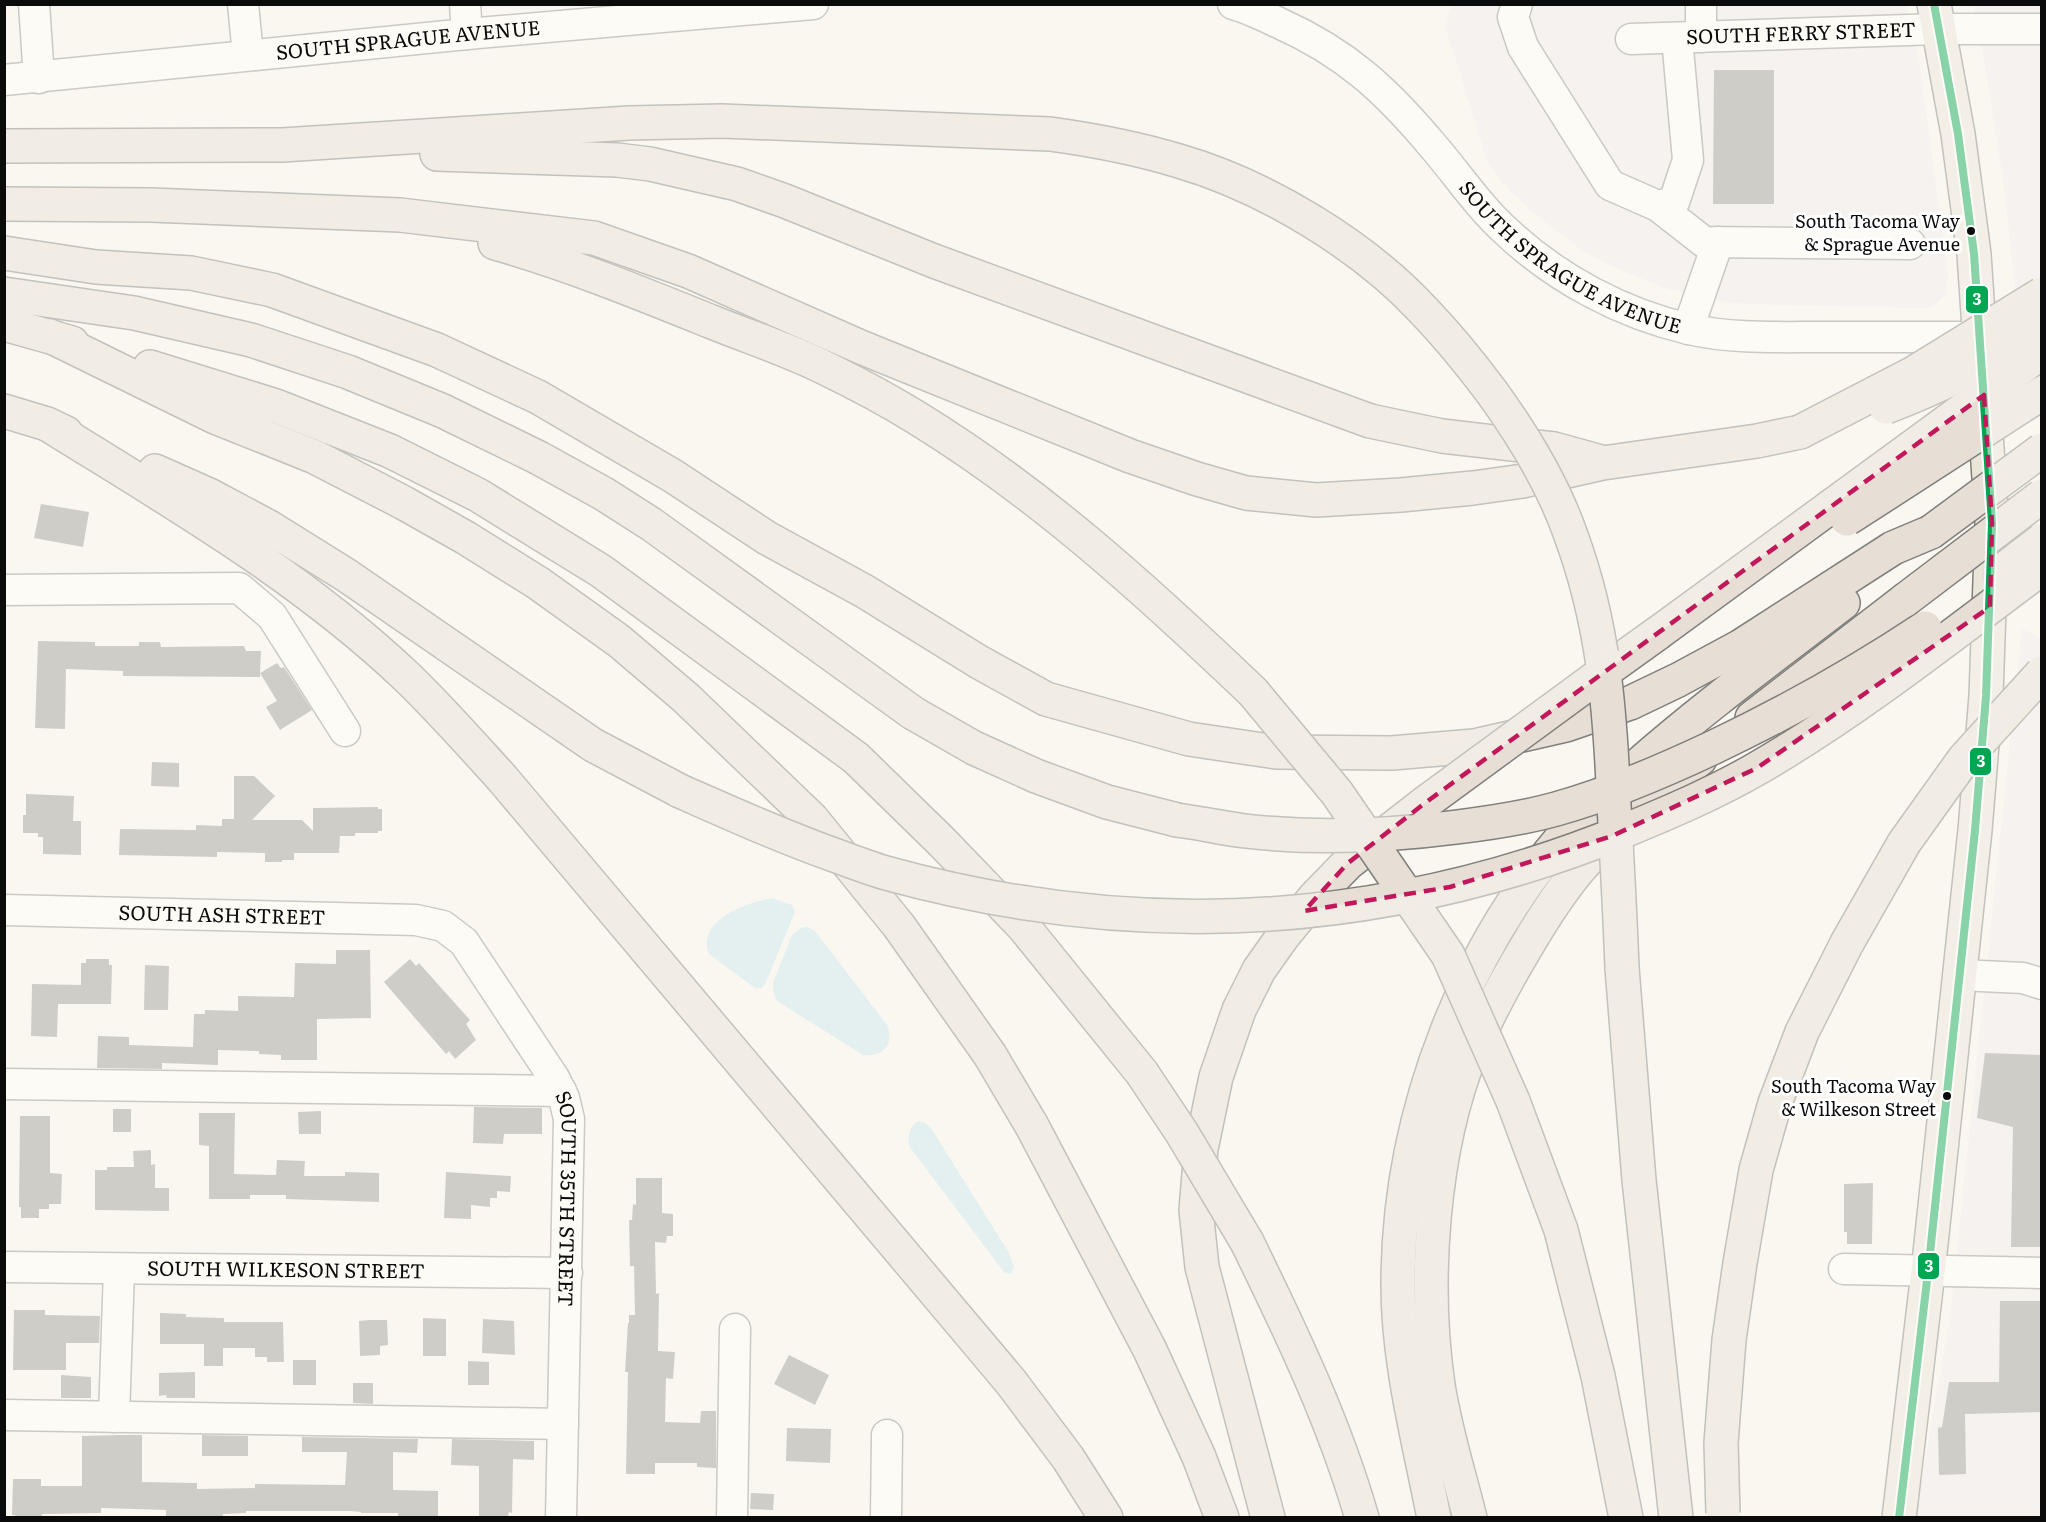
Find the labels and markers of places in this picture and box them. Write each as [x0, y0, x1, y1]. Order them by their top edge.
place label: South Tacoma Way & Sprague Avenue [1795, 207, 1961, 257]
marker: South Tacoma Way & Sprague Avenue [1965, 225, 1977, 237]
place label: South Tacoma Way & Wilkeson Street [1771, 1072, 1937, 1122]
marker: South Tacoma Way & Wilkeson Street [1941, 1090, 1953, 1102]

